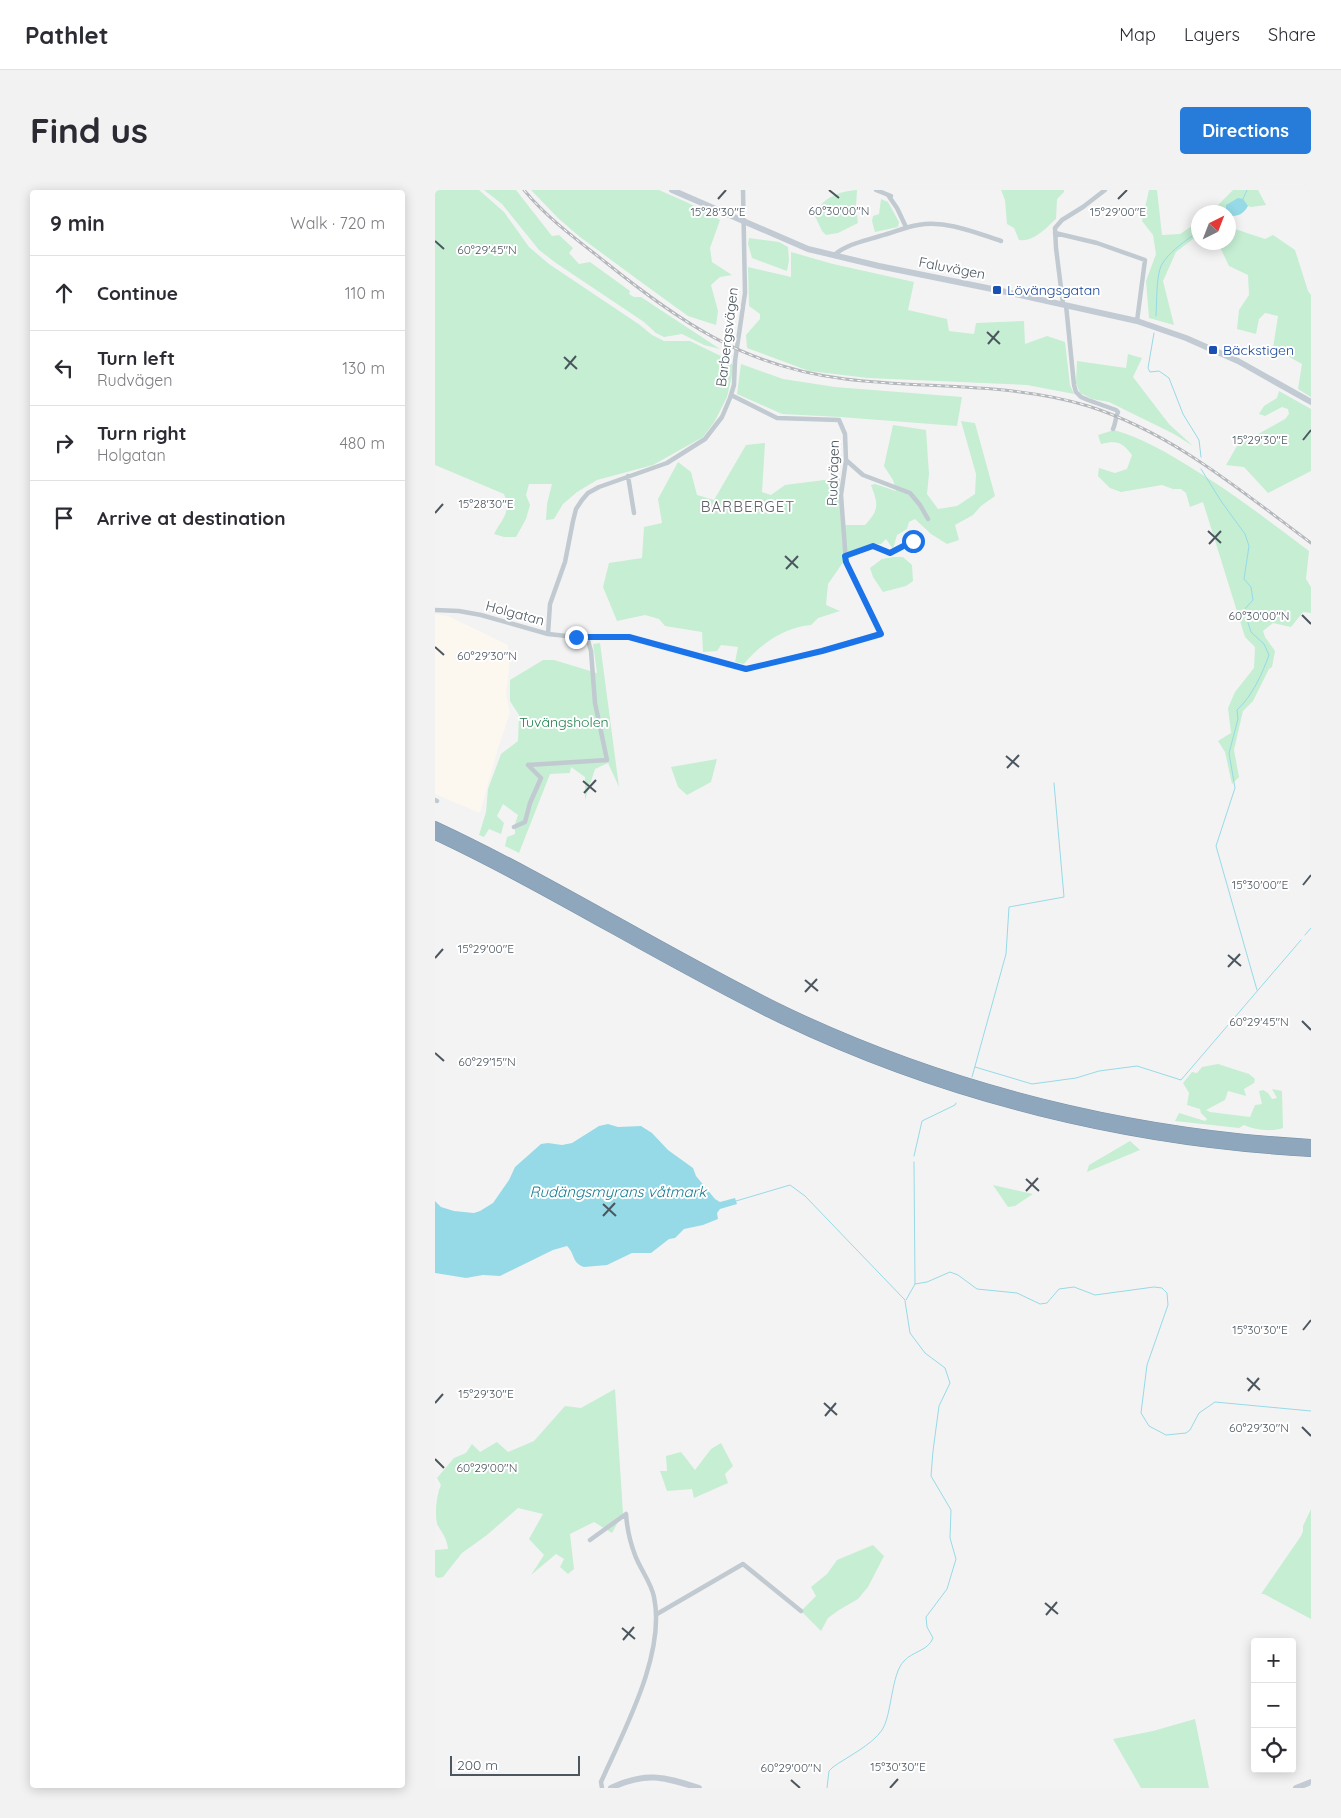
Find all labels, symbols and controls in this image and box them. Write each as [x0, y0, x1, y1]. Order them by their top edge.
text: Pathlet [25, 20, 109, 50]
text: Map [1119, 23, 1156, 46]
text: Layers [1184, 23, 1240, 46]
text: Share [1268, 23, 1316, 46]
button: Directions [1180, 107, 1311, 154]
text: Find us [30, 108, 148, 152]
text: 60°30'00"N [809, 203, 869, 218]
text: 15°28'30"E [690, 204, 746, 219]
text: 15°29'00"E [1090, 204, 1146, 219]
north arrow [1191, 205, 1236, 250]
text: 9 min [50, 210, 105, 236]
text: Walk · 720 m [290, 213, 385, 233]
text: 60°29'45"N [457, 242, 517, 257]
street label: Faluvägen [917, 253, 987, 283]
icon: ahead [50, 279, 78, 307]
text: Continue [97, 281, 178, 305]
place label: Lövängsgatan [1007, 281, 1100, 299]
text: 110 m [345, 283, 385, 303]
marker: Lövängsgatan [991, 284, 1003, 296]
street label: Barbergsvägen [712, 286, 742, 388]
place label: Bäckstigen [1223, 341, 1294, 359]
marker: Bäckstigen [1207, 344, 1219, 356]
text: Turn left [97, 346, 175, 370]
icon: left [50, 354, 78, 382]
text: 130 m [342, 358, 385, 378]
text: Rudvägen [97, 370, 172, 390]
text: Turn right [97, 421, 186, 445]
icon: right [50, 429, 78, 457]
text: 15°29'30"E [1232, 432, 1288, 447]
text: 480 m [339, 433, 385, 453]
street label: Rudvägen [823, 440, 843, 506]
text: Holgatan [97, 445, 166, 465]
text: 15°28'30"E [458, 496, 514, 511]
district label: BARBERGET [701, 497, 795, 516]
icon: arrive [50, 504, 78, 532]
text: Arrive at destination [97, 506, 286, 530]
route start [902, 530, 925, 553]
street label: Holgatan [484, 597, 546, 629]
text: 60°30'00"N [1229, 608, 1289, 623]
route end [565, 626, 588, 649]
text: 60°29'30"N [457, 648, 517, 663]
park label: Tuvängsholen [519, 713, 609, 731]
text: 15°30'00"E [1232, 877, 1288, 892]
text: 15°29'00"E [458, 941, 514, 956]
text: 60°29'45"N [1229, 1014, 1289, 1029]
text: 60°29'15"N [458, 1054, 516, 1069]
water label: Rudängsmyrans våtmark [530, 1182, 708, 1201]
text: 15°30'30"E [1232, 1322, 1288, 1337]
text: 15°29'30"E [458, 1386, 514, 1401]
text: 60°29'30"N [1229, 1420, 1289, 1435]
text: 60°29'00"N [457, 1460, 517, 1475]
map controls [1251, 1638, 1296, 1773]
button: + [1251, 1638, 1296, 1683]
button: − [1251, 1683, 1296, 1728]
button: locate [1251, 1728, 1296, 1773]
scale bar [450, 1753, 580, 1776]
text: 200 m [457, 1756, 498, 1774]
text: 15°30'30"E [870, 1759, 926, 1774]
text: 60°29'00"N [761, 1760, 821, 1775]

